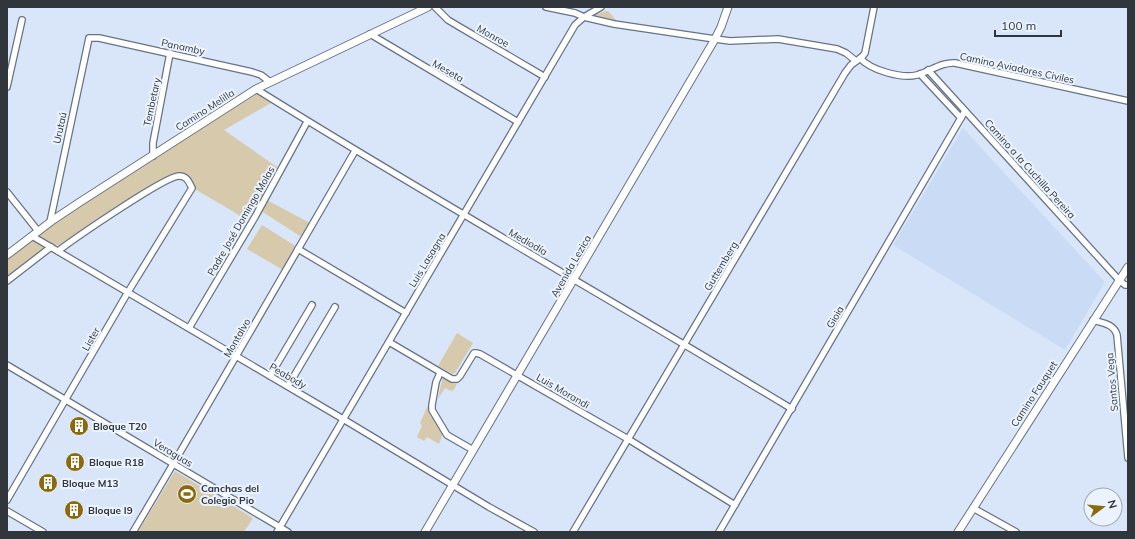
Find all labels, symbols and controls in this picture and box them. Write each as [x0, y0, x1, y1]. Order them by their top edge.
scale bar [995, 12, 1061, 38]
text: 100 m [1001, 18, 1036, 33]
street label: Monroe [475, 22, 511, 50]
street label: Panamby [160, 36, 207, 58]
street label: Camino Aviadores Civiles [959, 50, 1075, 87]
street label: Meseta [430, 57, 466, 85]
street label: Tembetary [140, 76, 164, 128]
street label: Camino Melilla [173, 86, 237, 134]
street label: Urutaú [50, 111, 70, 145]
street label: Camino a la Cuchilla Pereira [982, 117, 1078, 221]
street label: Padre José Domingo Molas [204, 164, 278, 278]
street label: Mediodía [506, 226, 550, 258]
street label: Luis Lasagna [406, 230, 448, 290]
street label: Avenida Lezica [548, 232, 594, 300]
street label: Guttemberg [701, 239, 741, 293]
street label: Gioia [823, 303, 847, 331]
street label: Montalvo [221, 316, 254, 360]
street label: Lister [79, 324, 103, 353]
street label: Santos Vega [1103, 352, 1121, 412]
street label: Camino Fauquet [1008, 358, 1060, 429]
street label: Peabody [267, 360, 309, 392]
street label: Luis Morandi [534, 371, 592, 411]
building icon: Bloque T20 [68, 415, 90, 437]
place label: Bloque T20 [93, 420, 147, 433]
street label: Veraguas [151, 436, 195, 470]
building icon: Bloque R18 [64, 451, 86, 473]
place label: Bloque R18 [89, 456, 144, 469]
building icon: Bloque M13 [37, 472, 59, 494]
place label: Bloque M13 [62, 477, 119, 490]
place label: Canchas del Colegio Pio [201, 482, 259, 507]
sports icon: Canchas del Colegio Pio [176, 483, 198, 505]
north arrow [1083, 487, 1123, 527]
text: N [1105, 498, 1120, 510]
building icon: Bloque I9 [63, 499, 85, 521]
place label: Bloque I9 [88, 504, 133, 517]

